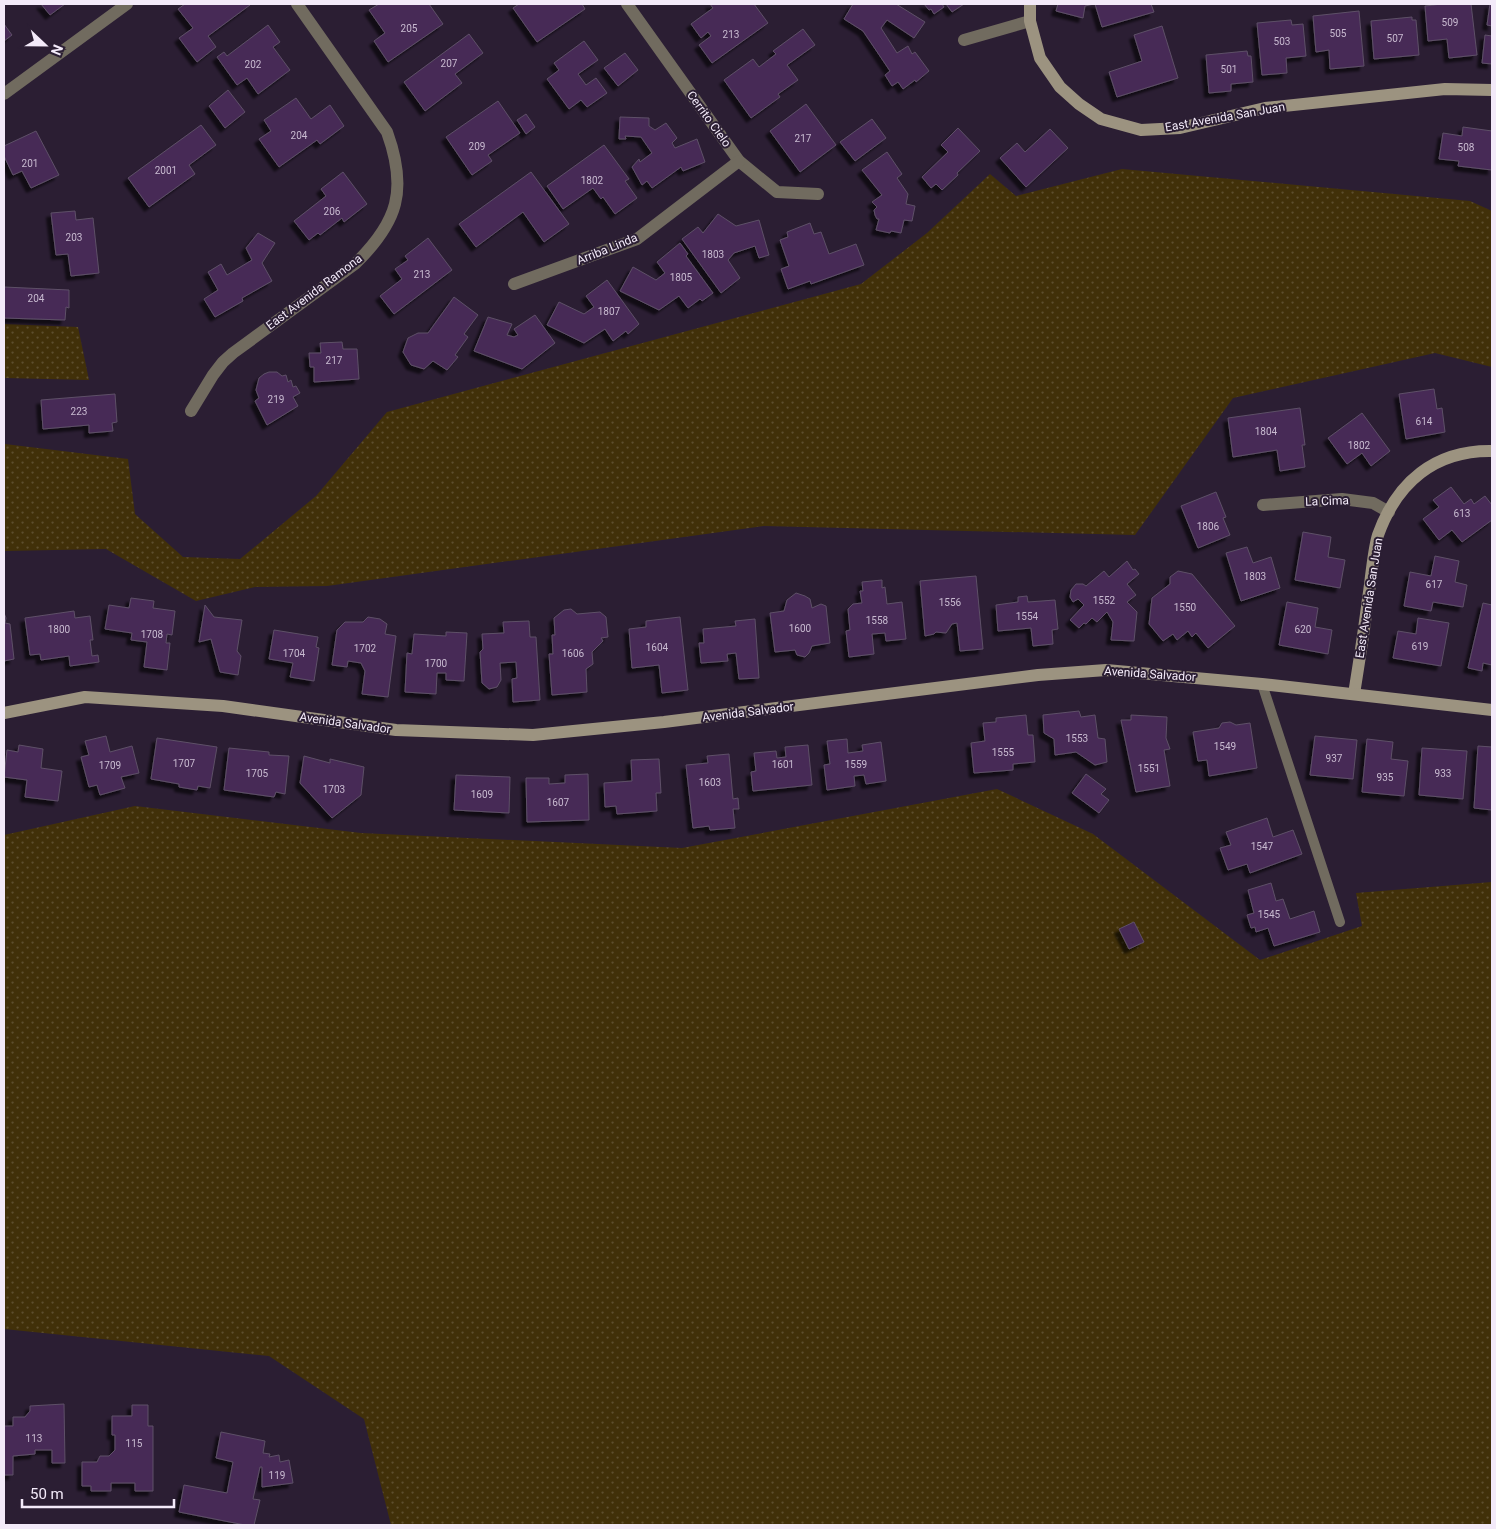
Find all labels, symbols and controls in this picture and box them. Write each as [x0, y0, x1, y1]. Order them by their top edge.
house number: 509 [1442, 17, 1458, 28]
north arrow [20, 20, 70, 70]
house number: 205 [401, 23, 418, 34]
house number: 505 [1330, 28, 1347, 39]
house number: 213 [723, 29, 739, 40]
house number: 507 [1387, 33, 1404, 44]
house number: 503 [1274, 36, 1290, 47]
text: N [48, 42, 66, 57]
house number: 207 [441, 58, 458, 69]
house number: 202 [245, 59, 262, 70]
house number: 501 [1221, 64, 1237, 75]
street label: Cerrito Cielo [684, 88, 734, 150]
street label: East Avenida San Juan [1164, 100, 1286, 134]
house number: 204 [291, 130, 308, 141]
house number: 217 [795, 133, 812, 144]
house number: 209 [469, 141, 485, 152]
house number: 508 [1458, 142, 1475, 153]
house number: 201 [22, 158, 38, 169]
house number: 2001 [155, 165, 177, 176]
house number: 1802 [581, 175, 604, 186]
house number: 206 [324, 206, 341, 217]
street label: Arriba Linda [575, 230, 639, 268]
house number: 203 [66, 232, 82, 243]
house number: 1803 [702, 249, 724, 260]
street label: East Avenida Ramona [263, 251, 365, 333]
house number: 213 [414, 269, 430, 280]
house number: 1805 [670, 272, 693, 283]
house number: 204 [28, 293, 45, 304]
house number: 1807 [598, 306, 621, 317]
house number: 217 [326, 355, 343, 366]
house number: 219 [268, 394, 284, 405]
house number: 223 [71, 406, 87, 417]
house number: 614 [1416, 416, 1433, 427]
house number: 1804 [1255, 426, 1278, 437]
house number: 1802 [1348, 440, 1371, 451]
street label: La Cima [1305, 493, 1349, 509]
house number: 613 [1454, 508, 1470, 519]
house number: 1806 [1197, 521, 1220, 532]
street label: East Avenida San Juan [1353, 537, 1385, 659]
house number: 1803 [1244, 571, 1266, 582]
house number: 617 [1426, 579, 1443, 590]
house number: 1552 [1093, 595, 1116, 606]
house number: 1556 [939, 597, 962, 608]
house number: 1550 [1174, 602, 1197, 613]
house number: 1554 [1016, 611, 1039, 622]
house number: 1558 [866, 615, 889, 626]
house number: 1600 [789, 623, 812, 634]
house number: 1800 [48, 624, 71, 635]
house number: 620 [1295, 624, 1312, 635]
house number: 1708 [141, 629, 164, 640]
house number: 619 [1412, 641, 1428, 652]
house number: 1604 [646, 642, 669, 653]
house number: 1702 [354, 643, 377, 654]
house number: 1704 [283, 648, 306, 659]
house number: 1606 [562, 648, 585, 659]
house number: 1700 [425, 658, 448, 669]
street label: Avenida Salvador [1104, 664, 1196, 684]
street label: Avenida Salvador [702, 699, 794, 725]
street label: Avenida Salvador [298, 710, 392, 736]
house number: 1553 [1066, 733, 1088, 744]
house number: 1549 [1214, 741, 1236, 752]
house number: 1555 [992, 747, 1015, 758]
house number: 937 [1326, 753, 1343, 764]
house number: 1707 [173, 758, 196, 769]
house number: 1601 [772, 759, 794, 770]
house number: 1559 [845, 759, 867, 770]
house number: 1709 [99, 760, 121, 771]
house number: 1551 [1138, 763, 1160, 774]
house number: 1705 [246, 768, 269, 779]
house number: 933 [1435, 768, 1451, 779]
house number: 935 [1377, 772, 1394, 783]
house number: 1603 [699, 777, 721, 788]
house number: 1703 [323, 784, 345, 795]
house number: 1609 [471, 789, 493, 800]
house number: 1607 [547, 797, 570, 808]
house number: 1547 [1251, 841, 1274, 852]
house number: 1545 [1258, 909, 1281, 920]
house number: 113 [26, 1433, 42, 1444]
house number: 115 [126, 1438, 143, 1449]
house number: 119 [269, 1470, 285, 1481]
scale bar [22, 1476, 175, 1508]
text: 50 m [30, 1485, 64, 1503]

